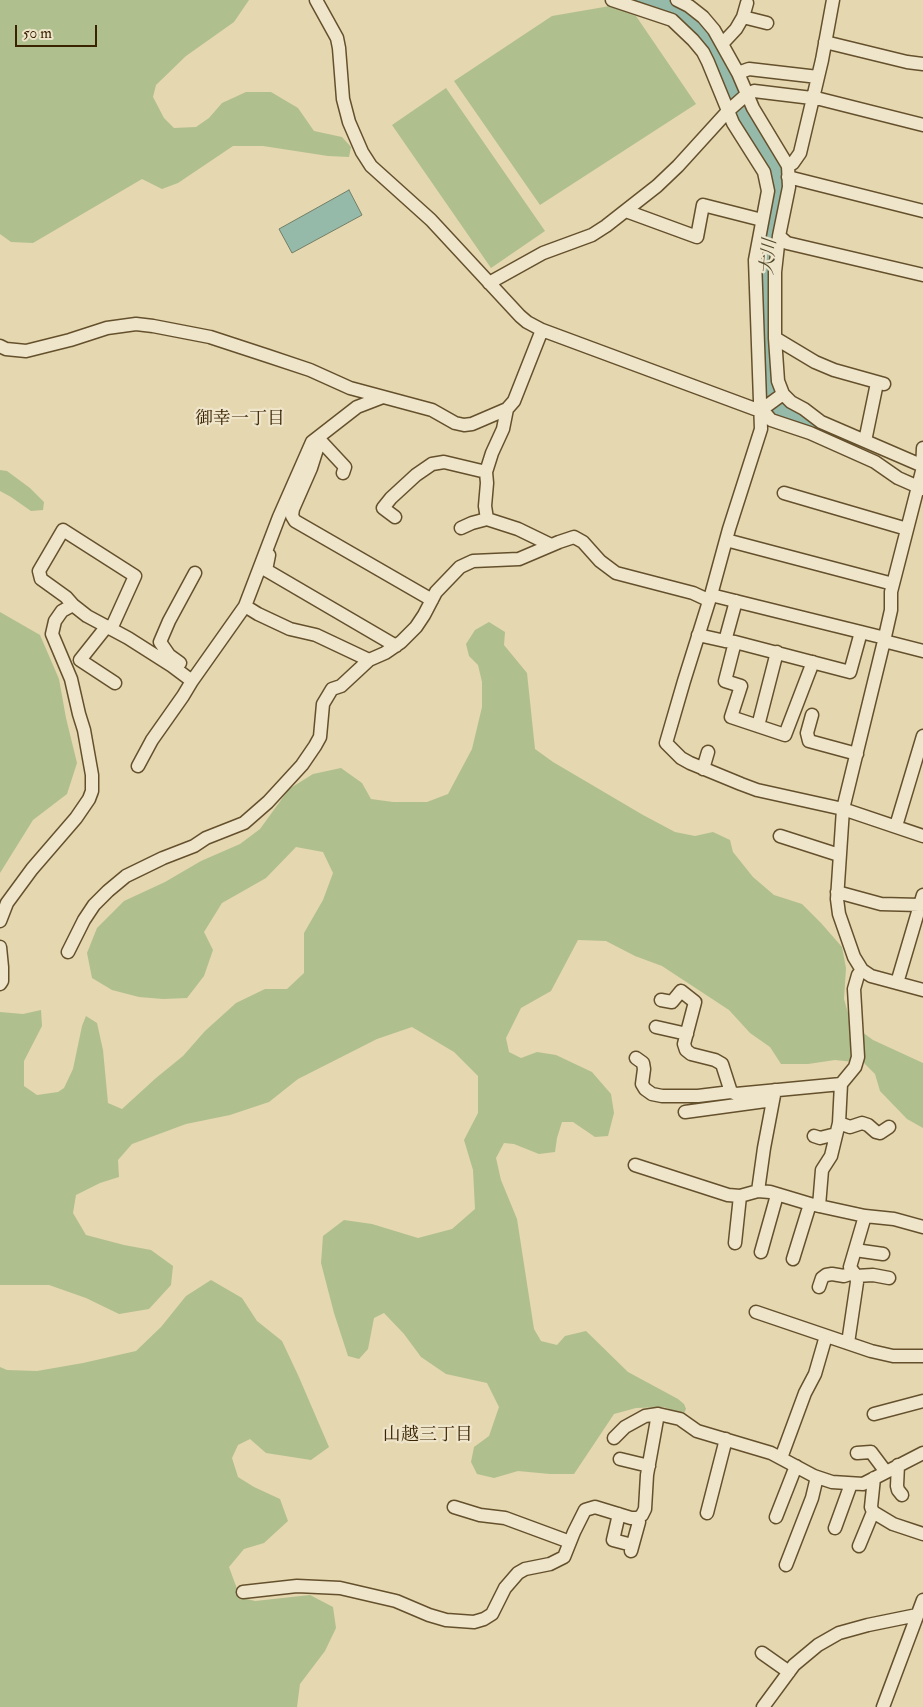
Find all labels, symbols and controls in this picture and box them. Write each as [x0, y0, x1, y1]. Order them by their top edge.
scale bar [18, 15, 100, 47]
text: 50 m [23, 24, 52, 43]
water label: 大川 [758, 238, 782, 276]
district label: 御幸一丁目 [195, 409, 285, 431]
district label: 山越三丁目 [383, 1425, 473, 1447]

